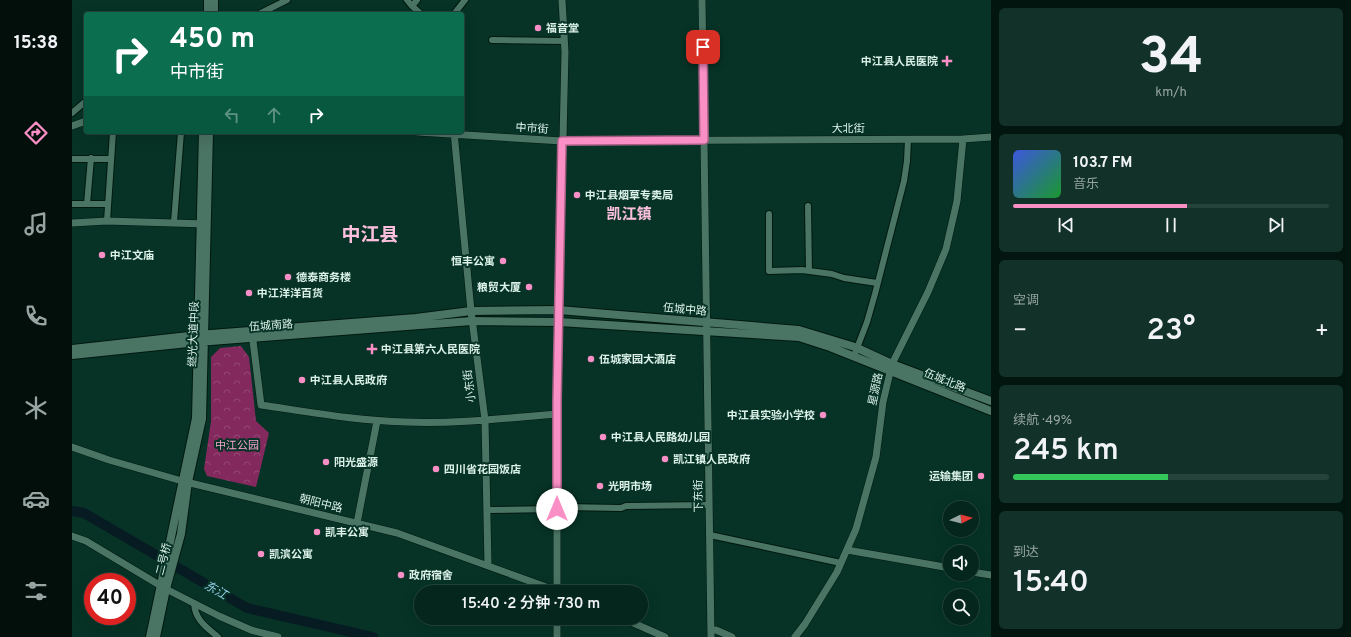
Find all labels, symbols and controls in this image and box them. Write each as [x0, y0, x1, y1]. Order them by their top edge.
text: 450 m [170, 22, 255, 58]
place label: 福音堂 [546, 22, 579, 36]
marker: 福音堂 [533, 23, 543, 33]
text: 34 [1139, 26, 1203, 92]
icon: right [104, 28, 156, 80]
pin [686, 30, 720, 64]
text: 15:38 [14, 32, 58, 55]
icon: arrive [692, 36, 714, 58]
place label: 中江县人民医院 [861, 55, 938, 69]
marker: 中江县人民医院 [941, 55, 953, 67]
text: 中市街 [170, 62, 224, 85]
text: km/h [1155, 85, 1187, 101]
icon: left [221, 104, 243, 126]
icon: ahead [263, 104, 285, 126]
icon: right [305, 104, 327, 126]
icon: directions [22, 119, 50, 147]
street label: 中市街 [515, 121, 549, 137]
street label: 大北街 [832, 122, 865, 136]
text: 103.7 FM [1073, 154, 1132, 173]
text: 音乐 [1073, 177, 1099, 193]
place label: 中江县烟草专卖局 [585, 189, 673, 203]
marker: 中江县烟草专卖局 [572, 190, 582, 200]
district label: 凯江镇 [606, 205, 652, 225]
icon: music [22, 210, 50, 238]
icon: previous [1055, 214, 1077, 236]
icon: pause [1160, 214, 1182, 236]
icon: next [1265, 214, 1287, 236]
district label: 中江县 [341, 224, 399, 248]
place label: 中江文庙 [110, 249, 154, 263]
marker: 中江文庙 [97, 250, 107, 260]
place label: 恒丰公寓 [451, 255, 495, 269]
marker: 恒丰公寓 [498, 256, 508, 266]
place label: 德泰商务楼 [296, 271, 351, 285]
marker: 德泰商务楼 [283, 272, 293, 282]
place label: 粮贸大厦 [477, 281, 521, 295]
marker: 粮贸大厦 [524, 282, 534, 292]
place label: 中江洋洋百货 [257, 287, 323, 301]
marker: 中江洋洋百货 [244, 288, 254, 298]
text: 空调 [1013, 293, 1039, 309]
street label: 继光大道中段 [186, 301, 202, 367]
street label: 伍城中路 [662, 301, 707, 319]
icon: phone [22, 302, 50, 330]
text: 23° [1147, 313, 1195, 350]
street label: 伍城南路 [249, 317, 294, 335]
text: − [1013, 318, 1027, 345]
text: + [1315, 318, 1329, 345]
marker: 中江县第六人民医院 [366, 343, 378, 355]
place label: 中江县第六人民医院 [381, 343, 480, 357]
place label: 伍城家园大酒店 [599, 353, 676, 367]
marker: 伍城家园大酒店 [586, 354, 596, 364]
street label: 伍城北路 [922, 366, 968, 396]
street label: 小东街 [461, 369, 479, 403]
street label: 星源路 [866, 372, 886, 407]
place label: 中江县人民政府 [310, 374, 387, 388]
marker: 中江县人民政府 [297, 375, 307, 385]
icon: climate [22, 394, 50, 422]
place label: 中江县实验小学校 [727, 409, 815, 423]
marker: 中江县实验小学校 [818, 410, 828, 420]
text: 续航 · 49% [1013, 413, 1072, 429]
place label: 中江县人民路幼儿园 [611, 431, 710, 445]
marker: 中江县人民路幼儿园 [598, 432, 608, 442]
text: 245 km [1013, 433, 1119, 470]
park label: 中江公园 [215, 439, 259, 453]
place label: 凯江镇人民政府 [673, 453, 750, 467]
marker: 凯江镇人民政府 [660, 454, 670, 464]
place label: 阳光盛源 [334, 456, 378, 470]
marker: 阳光盛源 [321, 457, 331, 467]
place label: 四川省花园饭店 [444, 463, 521, 477]
marker: 四川省花园饭店 [431, 464, 441, 474]
place label: 运输集团 [929, 470, 973, 484]
marker: 运输集团 [976, 471, 986, 481]
street label: 下东街 [692, 479, 706, 513]
place label: 光明市场 [608, 480, 652, 494]
marker: 光明市场 [595, 481, 605, 491]
icon: car [22, 485, 50, 513]
position arrow [536, 488, 578, 530]
street label: 朝阳中路 [298, 492, 344, 516]
north arrow [943, 501, 979, 537]
map controls [943, 501, 979, 625]
place label: 凯丰公寓 [325, 526, 369, 540]
marker: 凯丰公寓 [312, 527, 322, 537]
street label: 二号桥 [153, 542, 175, 577]
button: sound [943, 545, 979, 581]
text: 到达 [1013, 545, 1039, 561]
place label: 凯滨公寓 [269, 548, 313, 562]
marker: 凯滨公寓 [256, 549, 266, 559]
text: 15:40 [1013, 565, 1089, 602]
place label: 政府宿舍 [409, 569, 453, 583]
marker: 政府宿舍 [396, 570, 406, 580]
speed limit sign: 40 [84, 573, 136, 625]
icon: filters [22, 577, 50, 605]
water label: 东江 [201, 578, 232, 605]
button: search [943, 589, 979, 625]
text: 15:40 · 2 分钟 · 730 m [462, 595, 600, 614]

